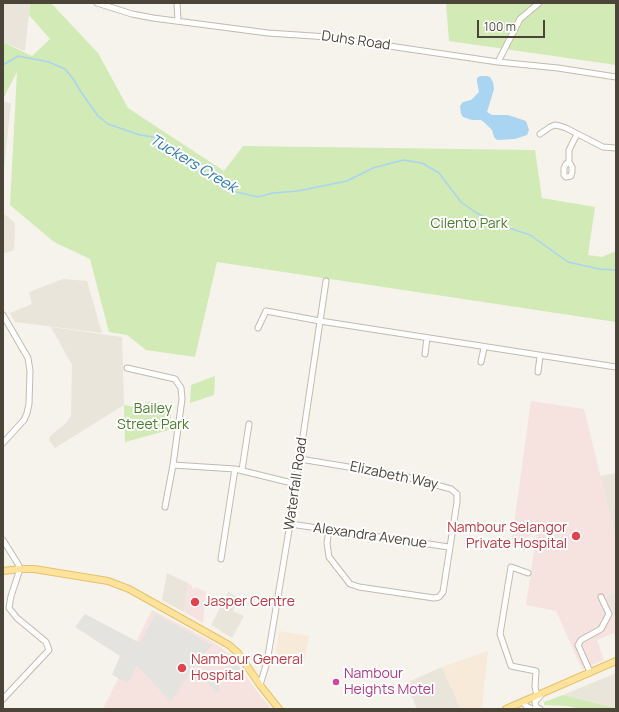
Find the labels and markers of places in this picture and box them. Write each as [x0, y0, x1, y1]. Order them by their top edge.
place label: Nambour Selangor Private Hospital [447, 520, 567, 552]
marker: Nambour Selangor Private Hospital [570, 530, 582, 542]
place label: Jasper Centre [204, 594, 295, 610]
marker: Jasper Centre [189, 596, 201, 608]
place label: Nambour General Hospital [191, 652, 303, 684]
marker: Nambour General Hospital [176, 662, 188, 674]
place label: Nambour Heights Motel [344, 666, 434, 698]
marker: Nambour Heights Motel [331, 677, 341, 687]

